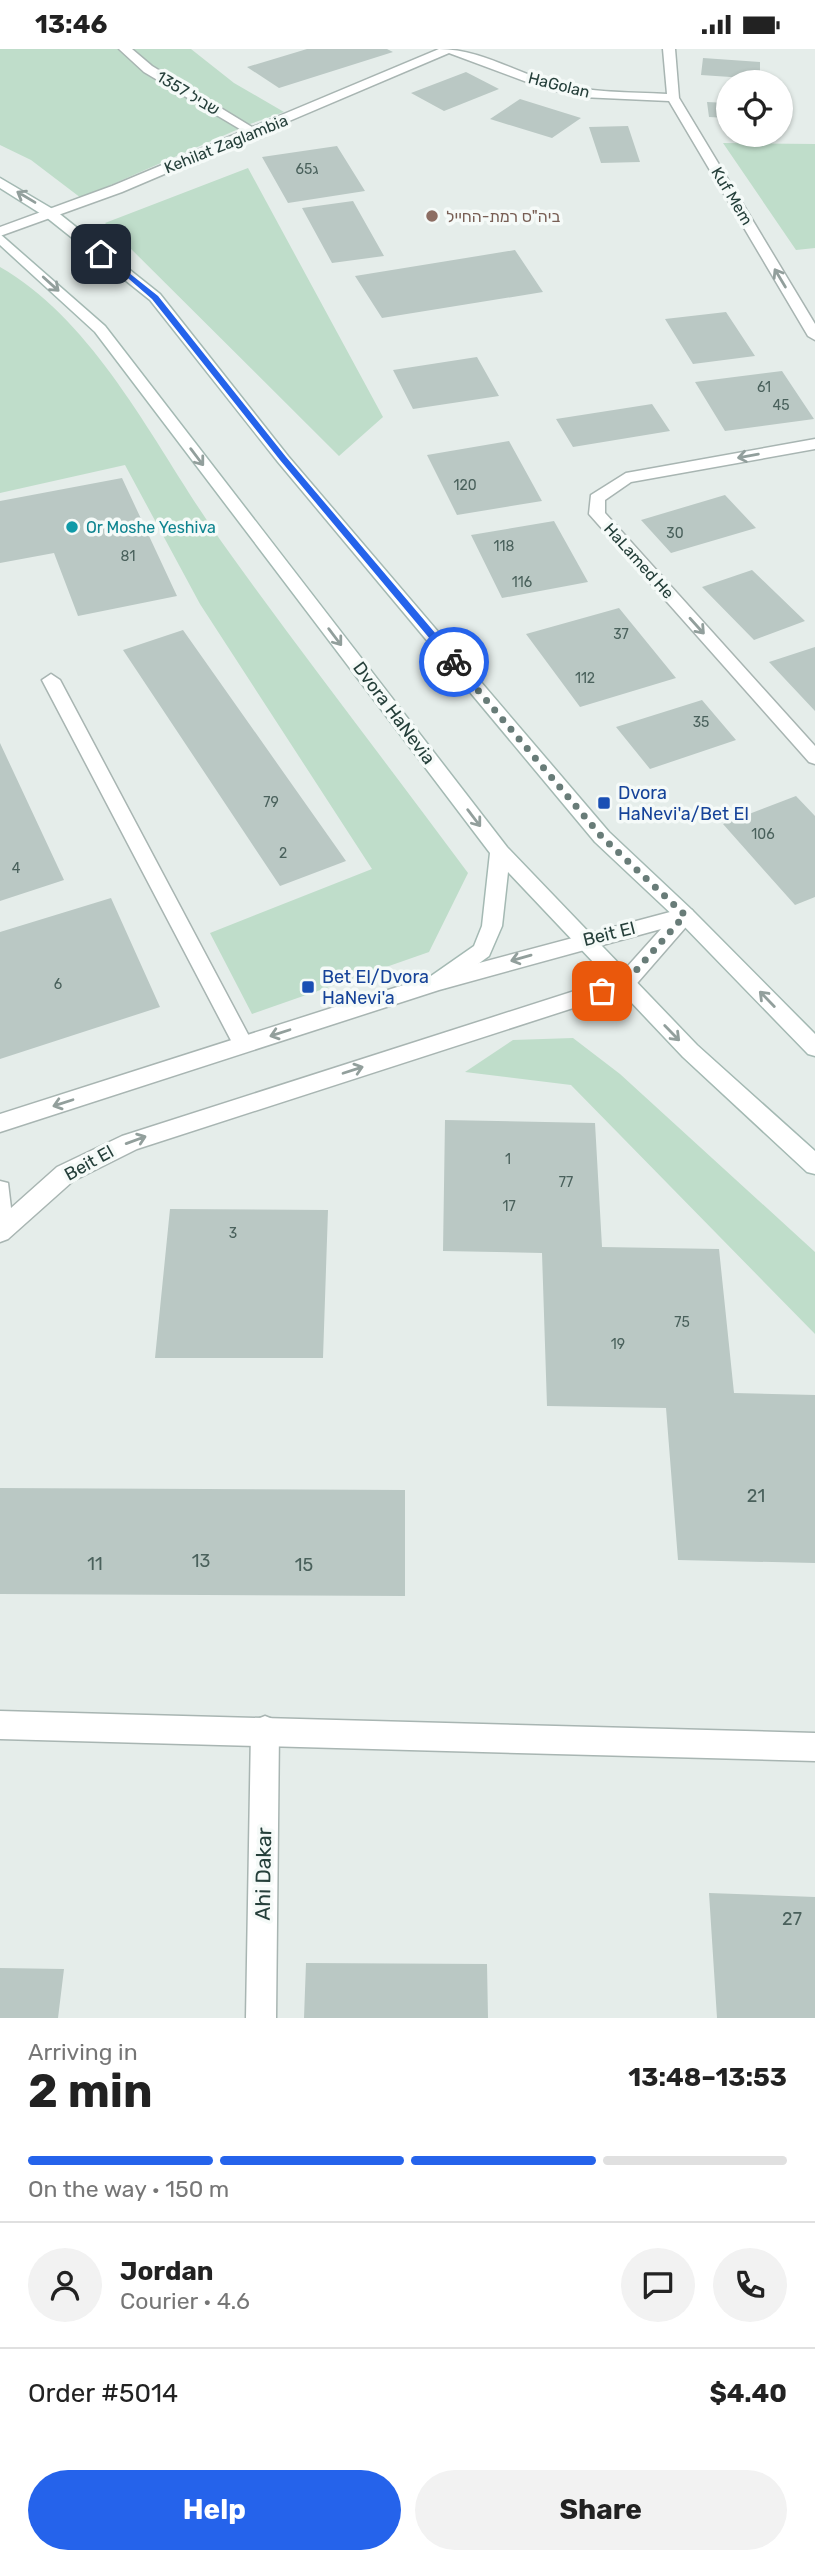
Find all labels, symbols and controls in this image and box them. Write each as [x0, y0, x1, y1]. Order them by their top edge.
text: 13:46 [35, 9, 107, 40]
street label: שביל 1357 [153, 67, 223, 119]
street label: HaGolan [526, 68, 592, 102]
map controls [716, 70, 793, 147]
button: locate [716, 70, 793, 147]
street label: Kehilat Zaglambia [161, 111, 291, 177]
house number: 65ג [295, 161, 319, 178]
street label: Kuf Mem [707, 163, 757, 229]
one-way arrow [16, 190, 36, 204]
place label: ביה"ס רמת-החייל [446, 207, 560, 226]
marker: ביה"ס רמת-החייל [424, 208, 440, 224]
pin [71, 224, 131, 284]
icon: home [82, 235, 120, 273]
one-way arrow [773, 268, 787, 288]
one-way arrow [42, 275, 59, 292]
house number: 61 [757, 379, 771, 396]
house number: 45 [772, 397, 790, 414]
one-way arrow [189, 447, 204, 466]
one-way arrow [737, 450, 760, 463]
house number: 120 [453, 477, 477, 494]
place label: Or Moshe Yeshiva [86, 518, 216, 537]
marker: Or Moshe Yeshiva [64, 519, 80, 535]
street label: HaLamed He [600, 519, 678, 603]
house number: 30 [666, 525, 684, 542]
house number: 118 [494, 538, 515, 555]
house number: 81 [121, 548, 135, 565]
house number: 116 [512, 574, 532, 591]
one-way arrow [689, 617, 705, 635]
house number: 37 [613, 626, 629, 643]
courier [419, 627, 489, 697]
one-way arrow [328, 628, 343, 646]
icon: bike [435, 643, 473, 681]
street label: Dvora HaNevia [348, 657, 440, 769]
house number: 112 [575, 670, 595, 687]
house number: 35 [693, 714, 709, 731]
place label: Dvora HaNevi'a/Bet El [618, 782, 749, 825]
house number: 79 [263, 794, 279, 811]
marker: Dvora HaNevi'a/Bet El [596, 795, 612, 811]
one-way arrow [466, 808, 481, 827]
house number: 106 [751, 826, 775, 843]
house number: 2 [279, 845, 287, 862]
house number: 4 [12, 860, 21, 877]
street label: Beit El [581, 917, 637, 951]
one-way arrow [510, 953, 532, 966]
pin [572, 961, 632, 1021]
place label: Bet El/Dvora HaNevi'a [322, 966, 429, 1009]
icon: bag [583, 972, 621, 1010]
house number: 6 [54, 976, 62, 993]
marker: Bet El/Dvora HaNevi'a [300, 979, 316, 995]
one-way arrow [759, 990, 776, 1007]
one-way arrow [664, 1024, 680, 1042]
one-way arrow [269, 1027, 291, 1040]
one-way arrow [342, 1063, 364, 1076]
one-way arrow [52, 1097, 74, 1110]
one-way arrow [125, 1133, 147, 1145]
street label: Beit El [60, 1140, 118, 1186]
house number: 1 [505, 1151, 511, 1168]
house number: 77 [559, 1174, 573, 1191]
house number: 17 [502, 1198, 516, 1215]
house number: 3 [229, 1225, 237, 1242]
house number: 75 [674, 1314, 690, 1331]
house number: 19 [611, 1336, 625, 1353]
house number: 21 [747, 1485, 765, 1507]
house number: 13 [192, 1550, 210, 1572]
house number: 11 [87, 1553, 103, 1575]
house number: 15 [295, 1554, 313, 1576]
street label: Ahi Dakar [250, 1827, 276, 1921]
house number: 27 [782, 1908, 802, 1930]
text: Arriving in [28, 2038, 138, 2066]
text: 13:48–13:53 [628, 2062, 787, 2093]
text: 2 min [28, 2064, 153, 2119]
text: On the way · 150 m [28, 2175, 229, 2203]
button: person [28, 2248, 102, 2322]
button: chat [621, 2248, 695, 2322]
button: phone [713, 2248, 787, 2322]
text: Jordan [120, 2256, 213, 2287]
text: Courier · 4.6 [120, 2287, 250, 2315]
text: Order #5014 [28, 2378, 178, 2409]
text: $4.40 [709, 2378, 787, 2409]
button: Help [28, 2470, 401, 2550]
button: Share [415, 2470, 787, 2550]

